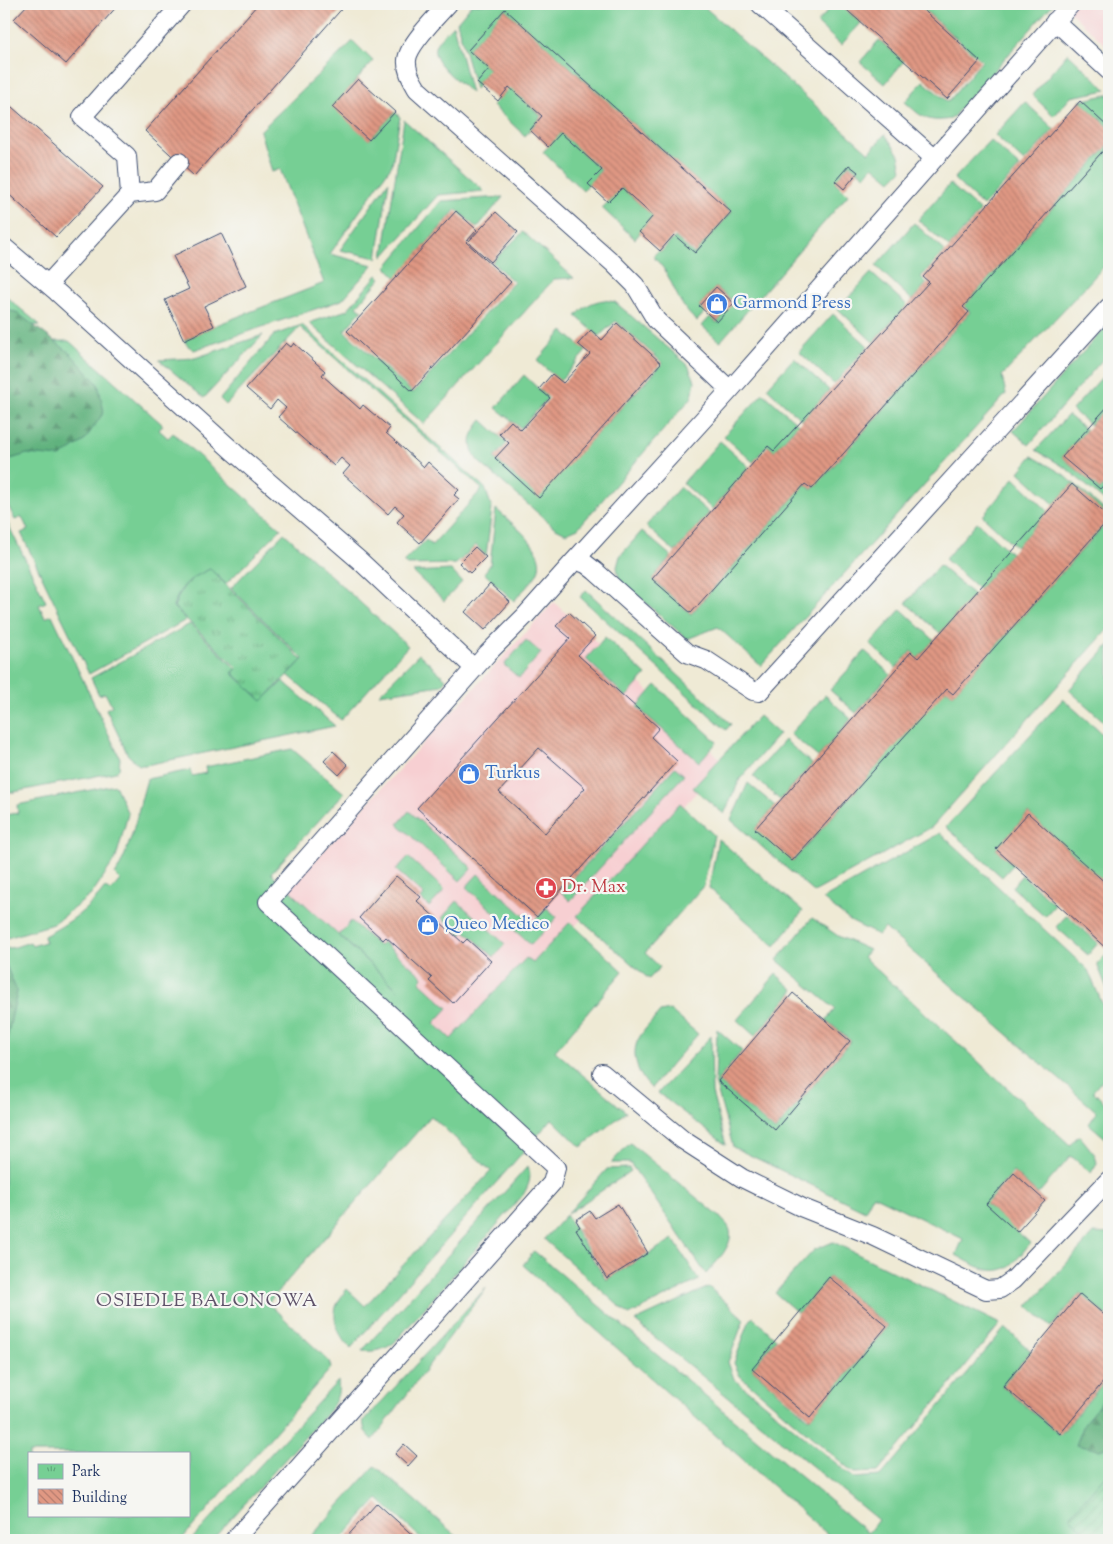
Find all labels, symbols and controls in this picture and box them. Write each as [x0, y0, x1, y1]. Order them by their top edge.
place label: Garmond Press [733, 291, 851, 317]
shop icon: Garmond Press [705, 292, 729, 316]
place label: Turkus [485, 761, 540, 787]
shop icon: Turkus [457, 762, 481, 786]
place label: Dr. Max [562, 875, 626, 901]
pharmacy icon: Dr. Max [534, 876, 558, 900]
place label: Queo Medico [444, 912, 550, 938]
shop icon: Queo Medico [416, 913, 440, 937]
district label: OSIEDLE BALONOWA [96, 1288, 318, 1315]
legend [28, 1452, 190, 1516]
text: Park [72, 1462, 101, 1483]
text: Building [72, 1488, 127, 1509]

